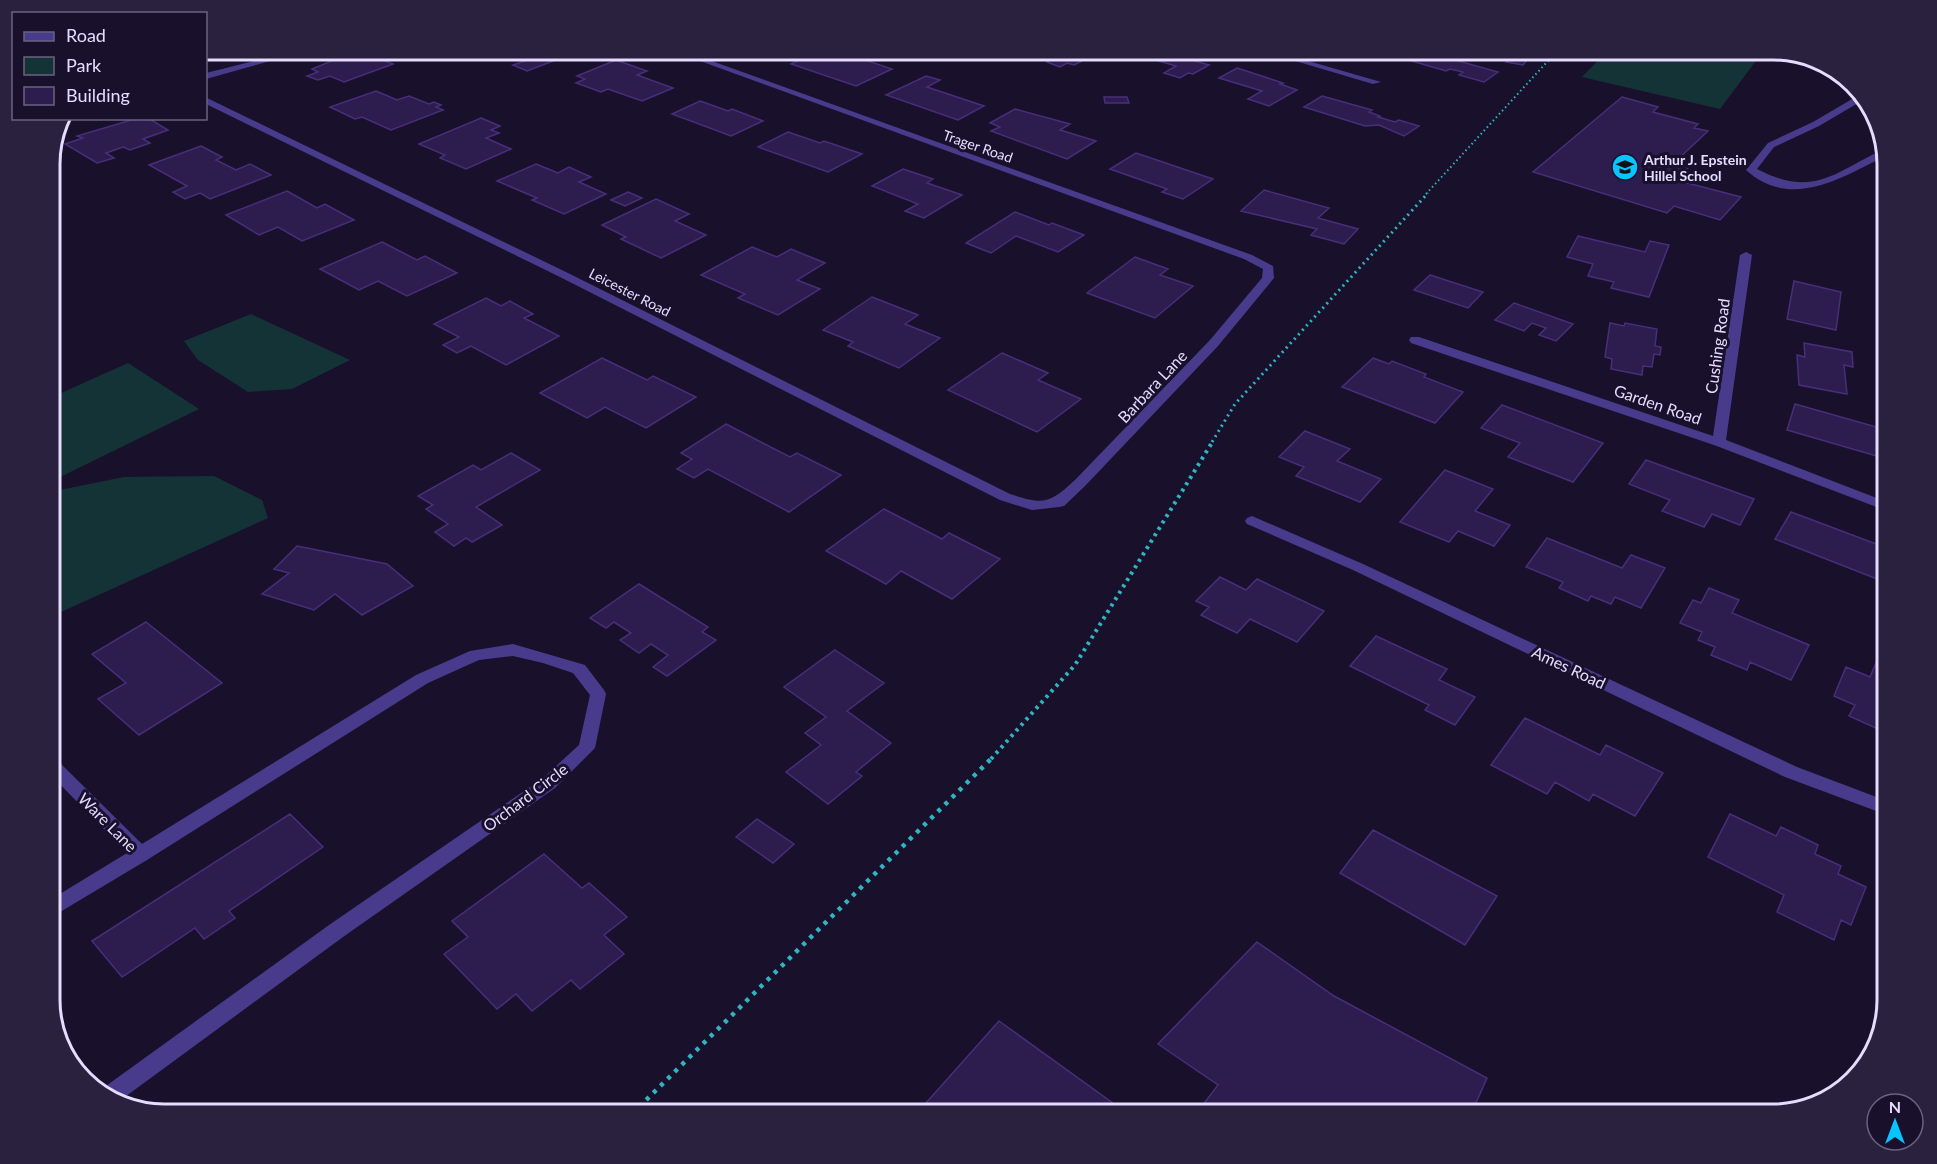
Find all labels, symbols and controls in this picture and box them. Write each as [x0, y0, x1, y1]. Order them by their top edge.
legend [12, 12, 207, 120]
text: Road [66, 24, 106, 46]
text: Park [66, 54, 102, 76]
text: Building [66, 84, 130, 106]
street label: Trager Road [941, 126, 1015, 166]
place label: Arthur J. Epstein Hillel School [1643, 151, 1747, 184]
school or university icon: Arthur J. Epstein Hillel School [1610, 152, 1640, 182]
street label: Leicester Road [586, 264, 674, 320]
street label: Cushing Road [1701, 297, 1733, 395]
street label: Barbara Lane [1114, 346, 1190, 426]
street label: Garden Road [1612, 380, 1704, 428]
street label: Ames Road [1529, 642, 1609, 692]
street label: Orchard Circle [479, 759, 571, 835]
street label: Ware Lane [75, 789, 141, 855]
north arrow [1865, 1092, 1925, 1152]
text: N [1889, 1097, 1901, 1116]

